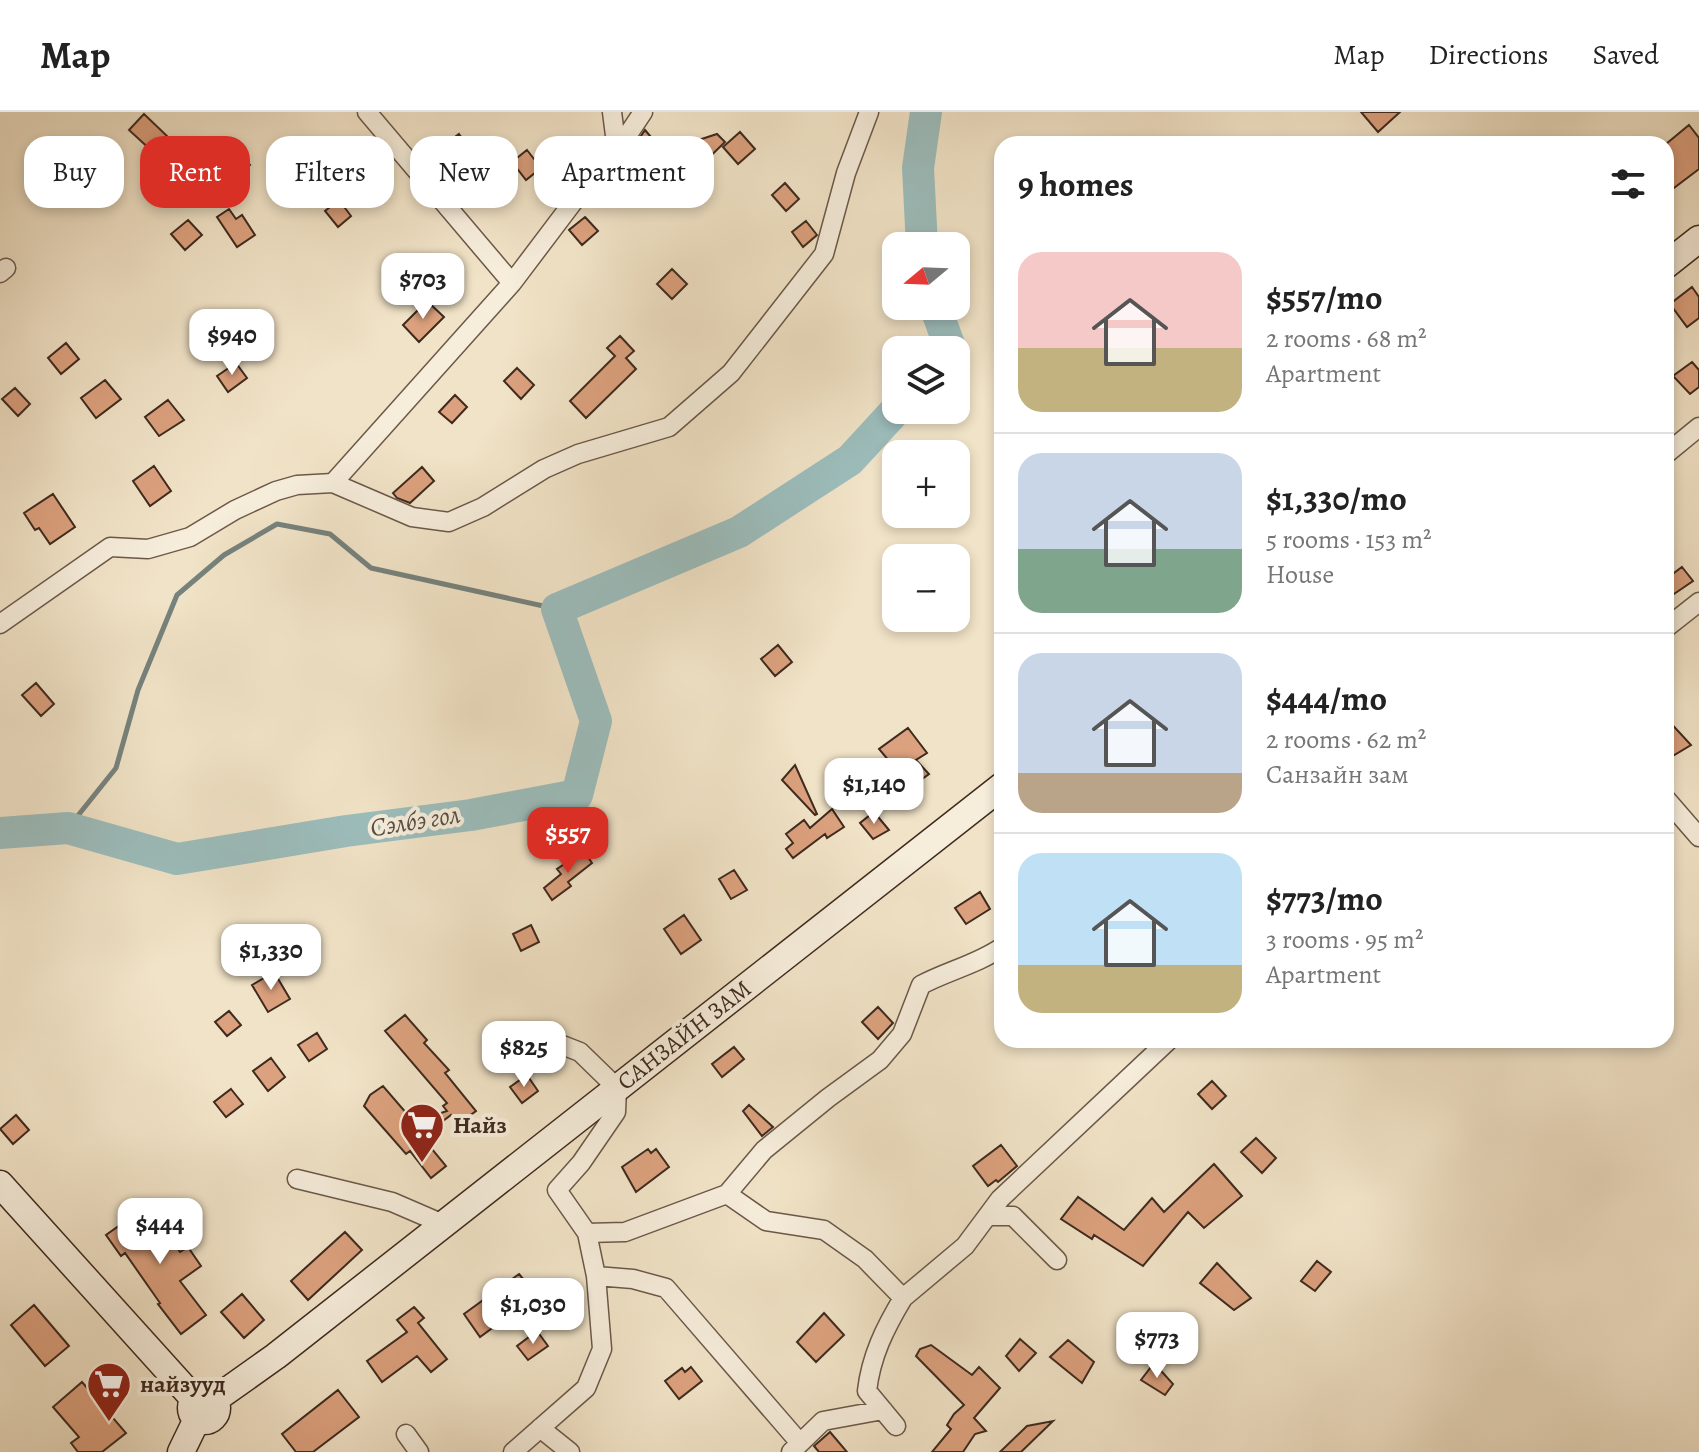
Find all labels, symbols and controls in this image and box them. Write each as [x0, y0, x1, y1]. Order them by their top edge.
text: Map [40, 29, 110, 81]
text: Map [1333, 36, 1384, 74]
text: Directions [1428, 36, 1549, 74]
text: Saved [1593, 36, 1659, 74]
chip: Buy [24, 136, 124, 208]
chip: Rent [140, 136, 250, 208]
chip: Filters [266, 136, 394, 208]
chip: New [410, 136, 518, 208]
chip: Apartment [534, 136, 714, 208]
text: 9 homes [1018, 161, 1134, 208]
icon: filters [1606, 162, 1650, 206]
north arrow [882, 232, 970, 320]
map controls [882, 232, 970, 632]
pin: $703 [376, 253, 470, 321]
text: $703 [399, 261, 447, 296]
text: $557/mo [1266, 274, 1383, 321]
icon: home [1082, 284, 1178, 380]
pin: $940 [185, 309, 279, 377]
text: $940 [207, 317, 257, 352]
text: 2 rooms · 68 m² [1266, 321, 1427, 356]
button: layers [882, 336, 970, 424]
text: Apartment [1266, 356, 1381, 391]
button: + [882, 440, 970, 528]
text: $1,330/mo [1266, 475, 1407, 522]
icon: home [1082, 485, 1178, 581]
text: 5 rooms · 153 m² [1266, 522, 1432, 557]
button: − [882, 544, 970, 632]
text: House [1266, 557, 1334, 592]
text: $444/mo [1266, 675, 1387, 722]
icon: home [1082, 685, 1178, 781]
text: 2 rooms · 62 m² [1266, 722, 1426, 757]
text: Санзайн зам [1266, 757, 1409, 792]
pin: $1,140 [809, 758, 939, 826]
text: $1,140 [842, 766, 906, 801]
water label: Сэлбэ гол [368, 797, 463, 845]
pin: $557 [521, 807, 615, 875]
text: $557 [545, 815, 591, 850]
text: $773/mo [1266, 875, 1383, 922]
icon: home [1082, 885, 1178, 981]
text: 3 rooms · 95 m² [1266, 922, 1423, 957]
pin: $1,330 [206, 924, 336, 992]
text: $1,330 [239, 932, 303, 967]
text: Apartment [1266, 957, 1381, 992]
street label: САНЗАЙН ЗАМ [610, 973, 758, 1097]
pin: $825 [477, 1021, 571, 1089]
text: $825 [500, 1029, 548, 1064]
supermarket icon: Найз [398, 1101, 446, 1164]
place label: Найз [453, 1109, 507, 1141]
pin: $444 [113, 1198, 207, 1266]
text: $444 [136, 1206, 184, 1241]
pin: $1,030 [468, 1278, 598, 1346]
text: $1,030 [500, 1286, 566, 1321]
pin: $773 [1110, 1312, 1204, 1380]
text: $773 [1134, 1320, 1180, 1355]
supermarket icon: найзууд [85, 1360, 133, 1423]
place label: найзууд [140, 1368, 226, 1400]

